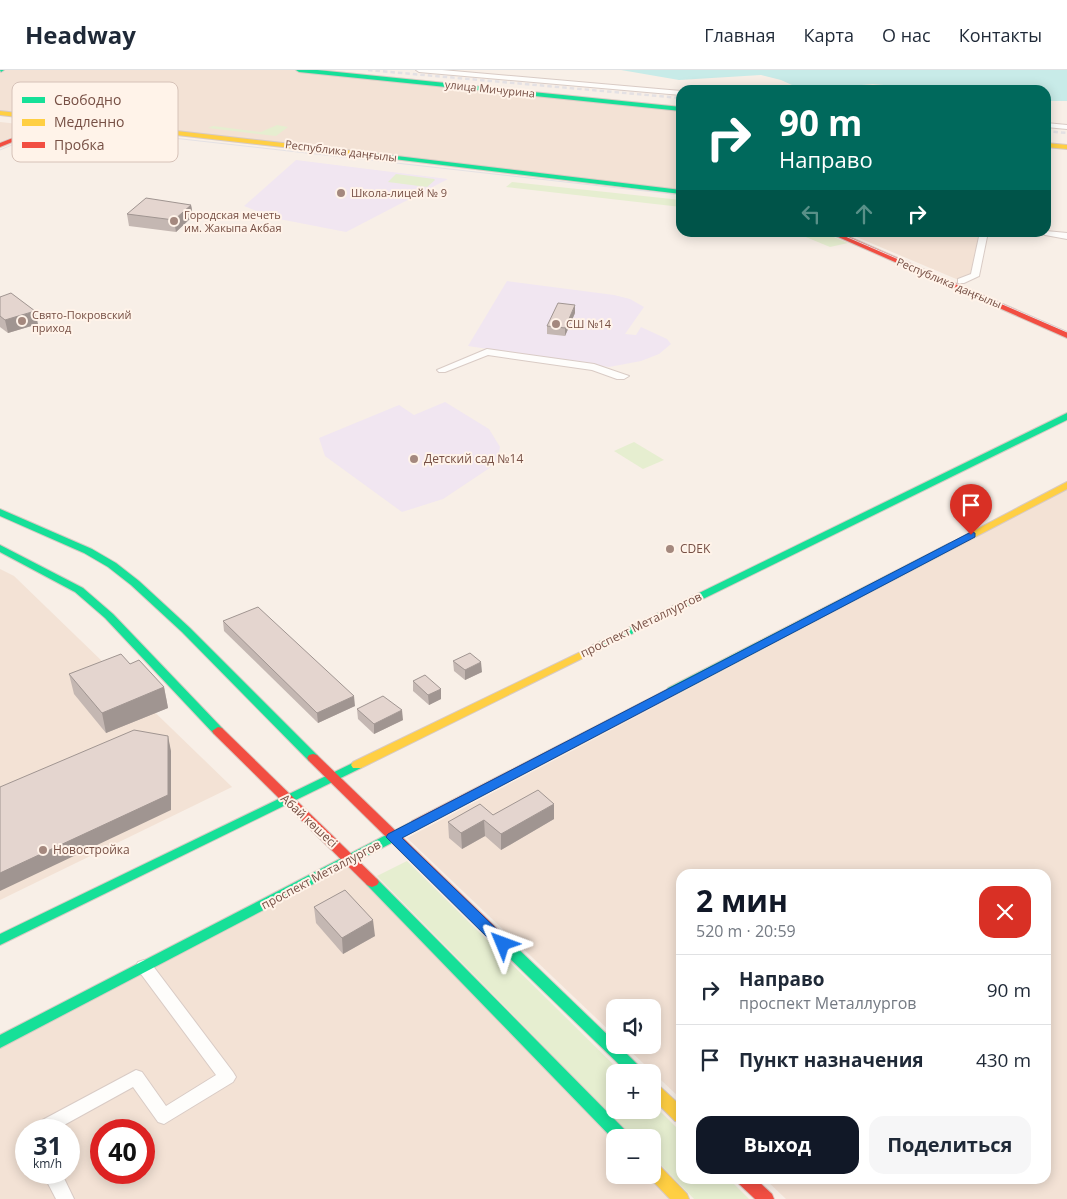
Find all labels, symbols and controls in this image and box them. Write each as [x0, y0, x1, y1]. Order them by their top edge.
text: Headway [25, 18, 136, 51]
text: Главная [704, 23, 776, 47]
text: Карта [804, 23, 854, 47]
text: О нас [882, 23, 931, 47]
text: Контакты [959, 23, 1042, 47]
street label: улица Мичурина [444, 76, 536, 101]
legend [12, 82, 178, 162]
text: Свободно [54, 90, 121, 109]
text: 90 m [779, 99, 862, 146]
icon: right [696, 105, 761, 170]
text: Медленно [54, 112, 125, 131]
text: Пробка [54, 135, 105, 154]
street label: Республика даңғылы [284, 136, 398, 165]
text: Направо [779, 144, 873, 174]
place label: Школа-лицей № 9 [351, 185, 447, 200]
marker: Школа-лицей № 9 [335, 187, 347, 199]
icon: left [797, 200, 825, 228]
icon: ahead [850, 200, 878, 228]
icon: right [903, 200, 931, 228]
place label: Городская мечеть им. Жакыпа Акбая [184, 207, 281, 235]
marker: Городская мечеть им. Жакыпа Акбая [168, 215, 180, 227]
street label: Республика даңғылы [895, 254, 1004, 311]
place label: Свято-Покровский приход [32, 307, 132, 335]
marker: Свято-Покровский приход [16, 315, 28, 327]
place label: СШ №14 [566, 316, 612, 331]
marker: СШ №14 [550, 318, 562, 330]
place label: Детский сад №14 [424, 450, 523, 467]
marker: Детский сад №14 [408, 453, 420, 465]
pin [950, 484, 992, 535]
icon: arrive [957, 491, 985, 519]
place label: CDEK [680, 540, 711, 557]
marker: CDEK [664, 543, 676, 555]
street label: проспект Металлургов [577, 588, 704, 661]
street label: Абай көшесі [277, 790, 341, 851]
street label: проспект Металлургов [258, 836, 384, 913]
place label: Новостройка [53, 841, 130, 858]
marker: Новостройка [37, 844, 49, 856]
text: 2 мин [696, 880, 788, 921]
button: close [979, 886, 1031, 938]
position arrow [476, 917, 528, 969]
text: 520 m · 20:59 [696, 920, 796, 942]
text: Направо [739, 966, 825, 992]
icon: right [696, 976, 724, 1004]
text: 90 m [987, 977, 1031, 1003]
text: проспект Металлургов [739, 992, 916, 1014]
map controls [606, 999, 661, 1184]
button: sound [606, 999, 661, 1054]
icon: arrive [696, 1046, 724, 1074]
text: Пункт назначения [739, 1047, 924, 1073]
text: 430 m [976, 1047, 1031, 1073]
button: + [606, 1064, 661, 1119]
button: Выход [696, 1116, 859, 1174]
button: Поделиться [869, 1116, 1031, 1174]
speed limit sign: 40 [90, 1119, 155, 1184]
text: 31 [33, 1128, 62, 1162]
button: − [606, 1129, 661, 1184]
text: km/h [33, 1155, 62, 1172]

